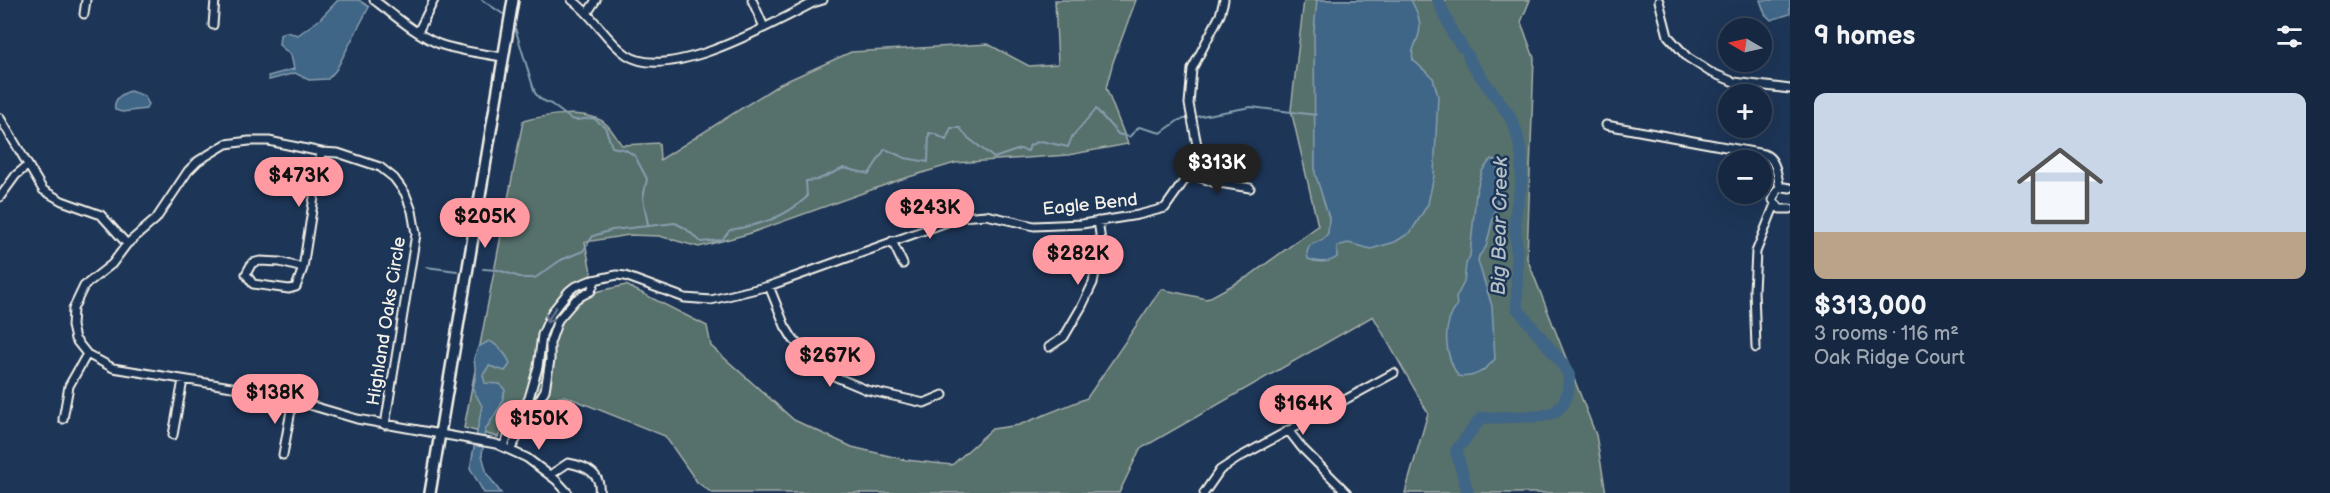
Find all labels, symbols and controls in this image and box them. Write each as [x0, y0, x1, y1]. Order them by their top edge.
north arrow [1718, 18, 1772, 72]
map controls [1718, 18, 1772, 204]
icon: filters [2273, 20, 2306, 53]
text: 9 homes [1814, 21, 1915, 52]
button: + [1718, 84, 1772, 138]
icon: home [2006, 132, 2114, 240]
pin: $313K [1175, 144, 1259, 195]
button: − [1718, 150, 1772, 204]
text: $313K [1188, 151, 1246, 175]
water label: Big Bear Creek [1487, 156, 1513, 295]
pin: $473K [257, 157, 341, 208]
text: $473K [268, 164, 330, 188]
pin: $243K [888, 189, 972, 240]
street label: Eagle Bend [1042, 189, 1139, 220]
text: $243K [899, 196, 961, 220]
pin: $205K [443, 198, 527, 249]
text: $205K [454, 205, 516, 229]
street label: Highland Oaks Circle [363, 235, 410, 407]
pin: $282K [1036, 235, 1120, 286]
text: $282K [1047, 242, 1109, 266]
text: $313,000 [1814, 291, 1927, 322]
one-way arrow [545, 306, 557, 323]
text: 3 rooms · 116 m² [1814, 322, 1959, 346]
pin: $267K [788, 337, 872, 388]
text: $267K [799, 344, 861, 368]
text: Oak Ridge Court [1814, 346, 1965, 370]
pin: $138K [233, 374, 317, 425]
text: $138K [246, 381, 304, 405]
pin: $164K [1261, 385, 1345, 436]
text: $164K [1273, 392, 1333, 416]
pin: $150K [497, 400, 581, 451]
text: $150K [509, 407, 569, 431]

